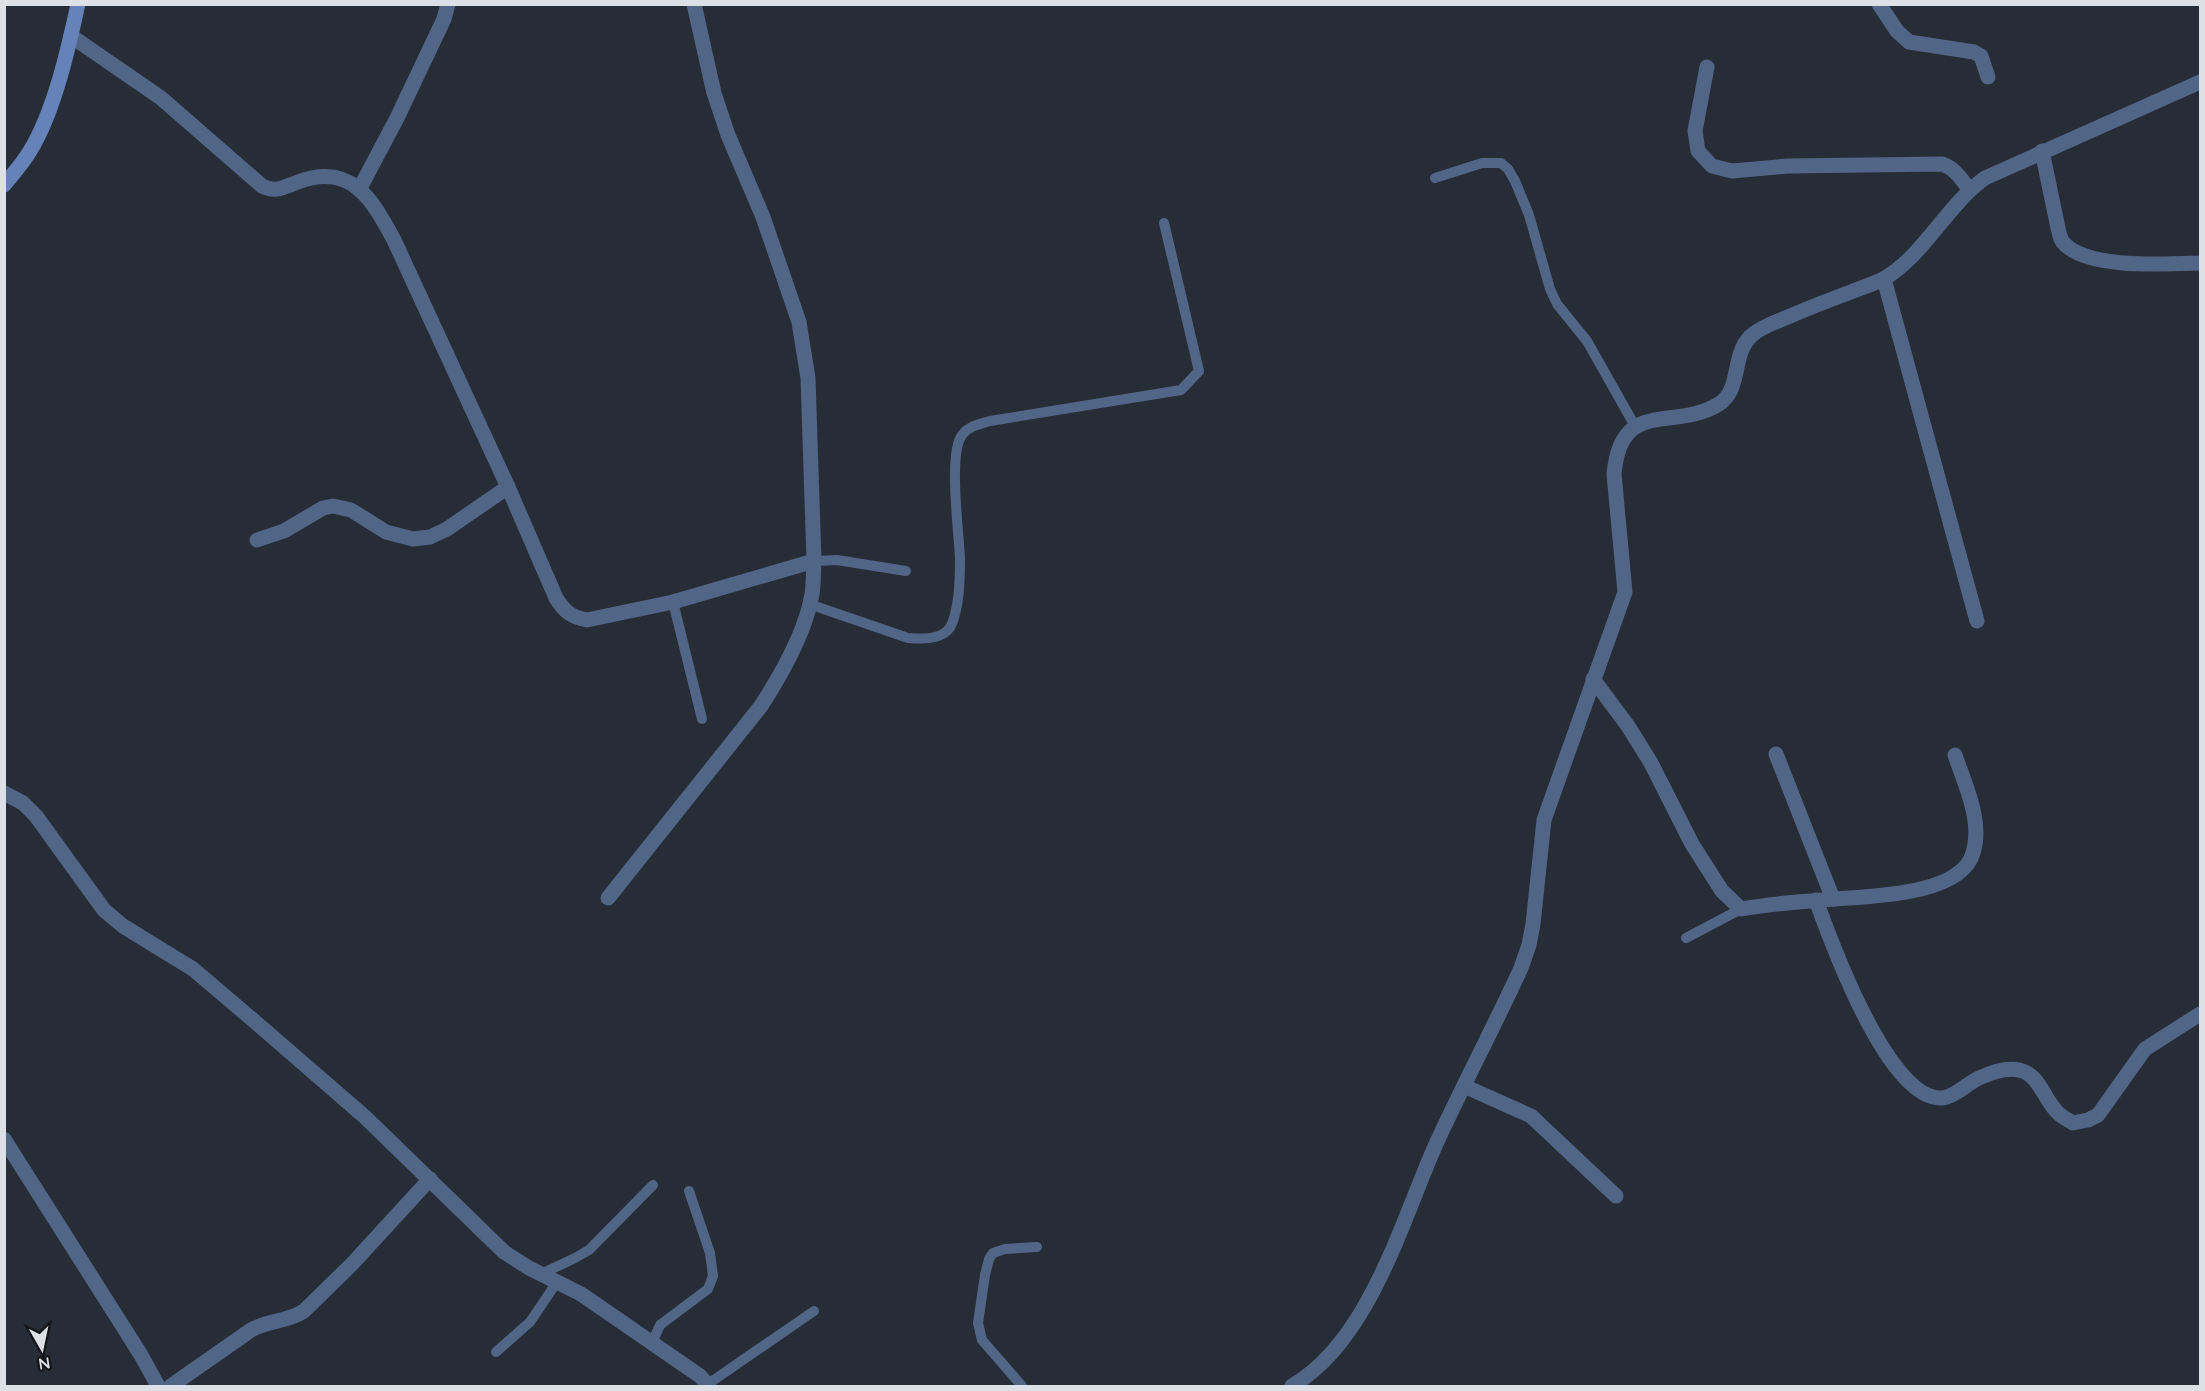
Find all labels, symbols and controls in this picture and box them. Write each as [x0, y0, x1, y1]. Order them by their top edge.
north arrow [12, 1319, 72, 1379]
text: N [37, 1353, 52, 1375]

